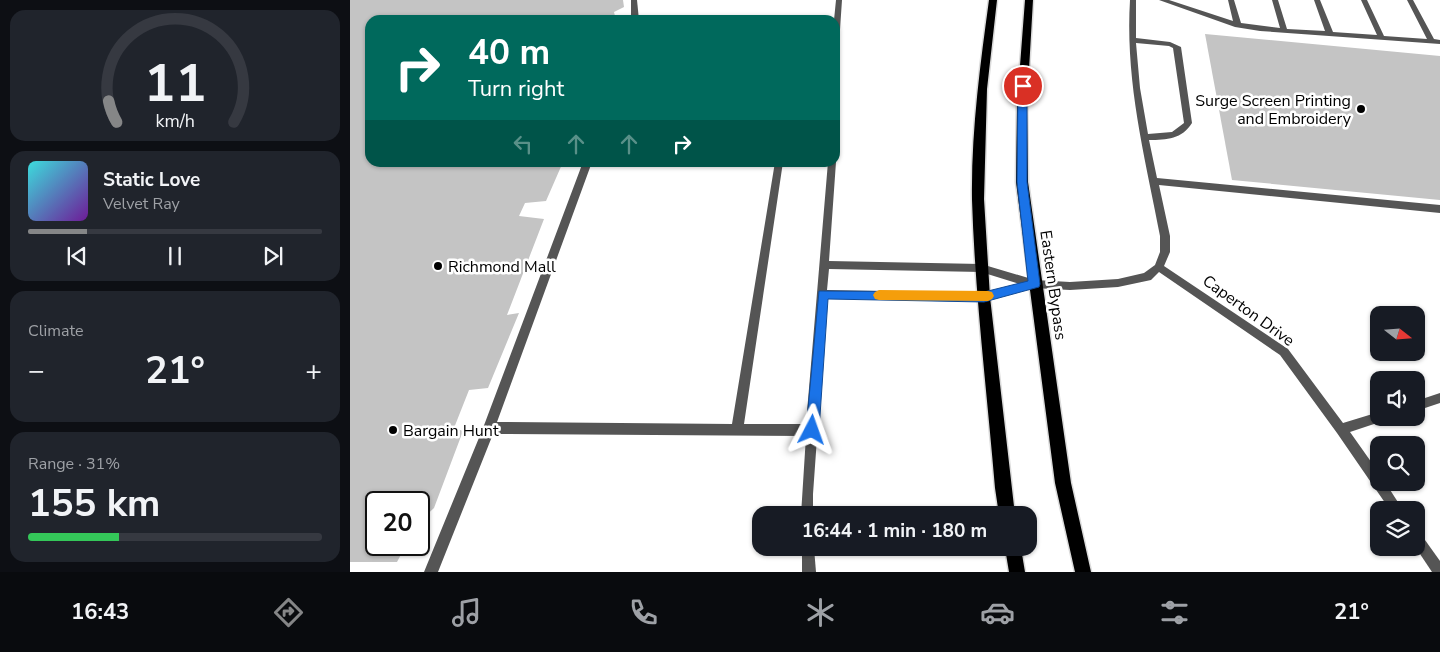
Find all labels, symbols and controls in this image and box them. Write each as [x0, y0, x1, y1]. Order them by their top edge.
text: 40 m [468, 29, 550, 76]
icon: right [385, 35, 450, 100]
text: 11 [144, 48, 206, 119]
pin [1002, 65, 1044, 107]
icon: arrive [1009, 72, 1037, 100]
text: Turn right [468, 74, 564, 104]
place label: Surge Screen Printing and Embroidery [1195, 90, 1352, 130]
marker: Surge Screen Printing and Embroidery [1355, 103, 1367, 115]
text: km/h [155, 109, 195, 133]
icon: left [509, 130, 537, 158]
icon: ahead [562, 130, 590, 158]
icon: ahead [615, 130, 643, 158]
icon: right [668, 130, 696, 158]
text: Static Love [103, 167, 200, 193]
text: Velvet Ray [103, 193, 180, 215]
street label: Eastern Bypass [1034, 229, 1072, 341]
icon: previous [63, 242, 91, 270]
icon: pause [161, 242, 189, 270]
icon: next [259, 242, 287, 270]
place label: Richmond Mall [448, 256, 556, 278]
marker: Richmond Mall [432, 260, 444, 272]
street label: Caperton Drive [1198, 270, 1299, 352]
north arrow [1370, 306, 1425, 361]
map controls [1370, 306, 1425, 556]
text: Climate [28, 320, 83, 342]
text: 21° [145, 345, 205, 396]
text: − [28, 352, 45, 390]
text: + [305, 352, 322, 390]
button: sound [1370, 371, 1425, 426]
position arrow [785, 403, 837, 455]
place label: Bargain Hunt [403, 420, 499, 442]
marker: Bargain Hunt [387, 424, 399, 436]
button: search [1370, 436, 1425, 491]
text: Range · 31% [28, 453, 120, 475]
text: 155 km [28, 478, 160, 529]
speed limit sign: 20 [365, 491, 430, 556]
button: layers [1370, 501, 1425, 556]
text: 16:44 · 1 min · 180 m [802, 518, 987, 544]
icon: directions [271, 595, 306, 630]
icon: music [449, 595, 484, 630]
icon: phone [626, 595, 661, 630]
icon: climate [803, 595, 838, 630]
icon: car [980, 595, 1015, 630]
icon: filters [1157, 595, 1192, 630]
text: 16:43 [71, 597, 129, 627]
text: 21° [1334, 597, 1369, 627]

